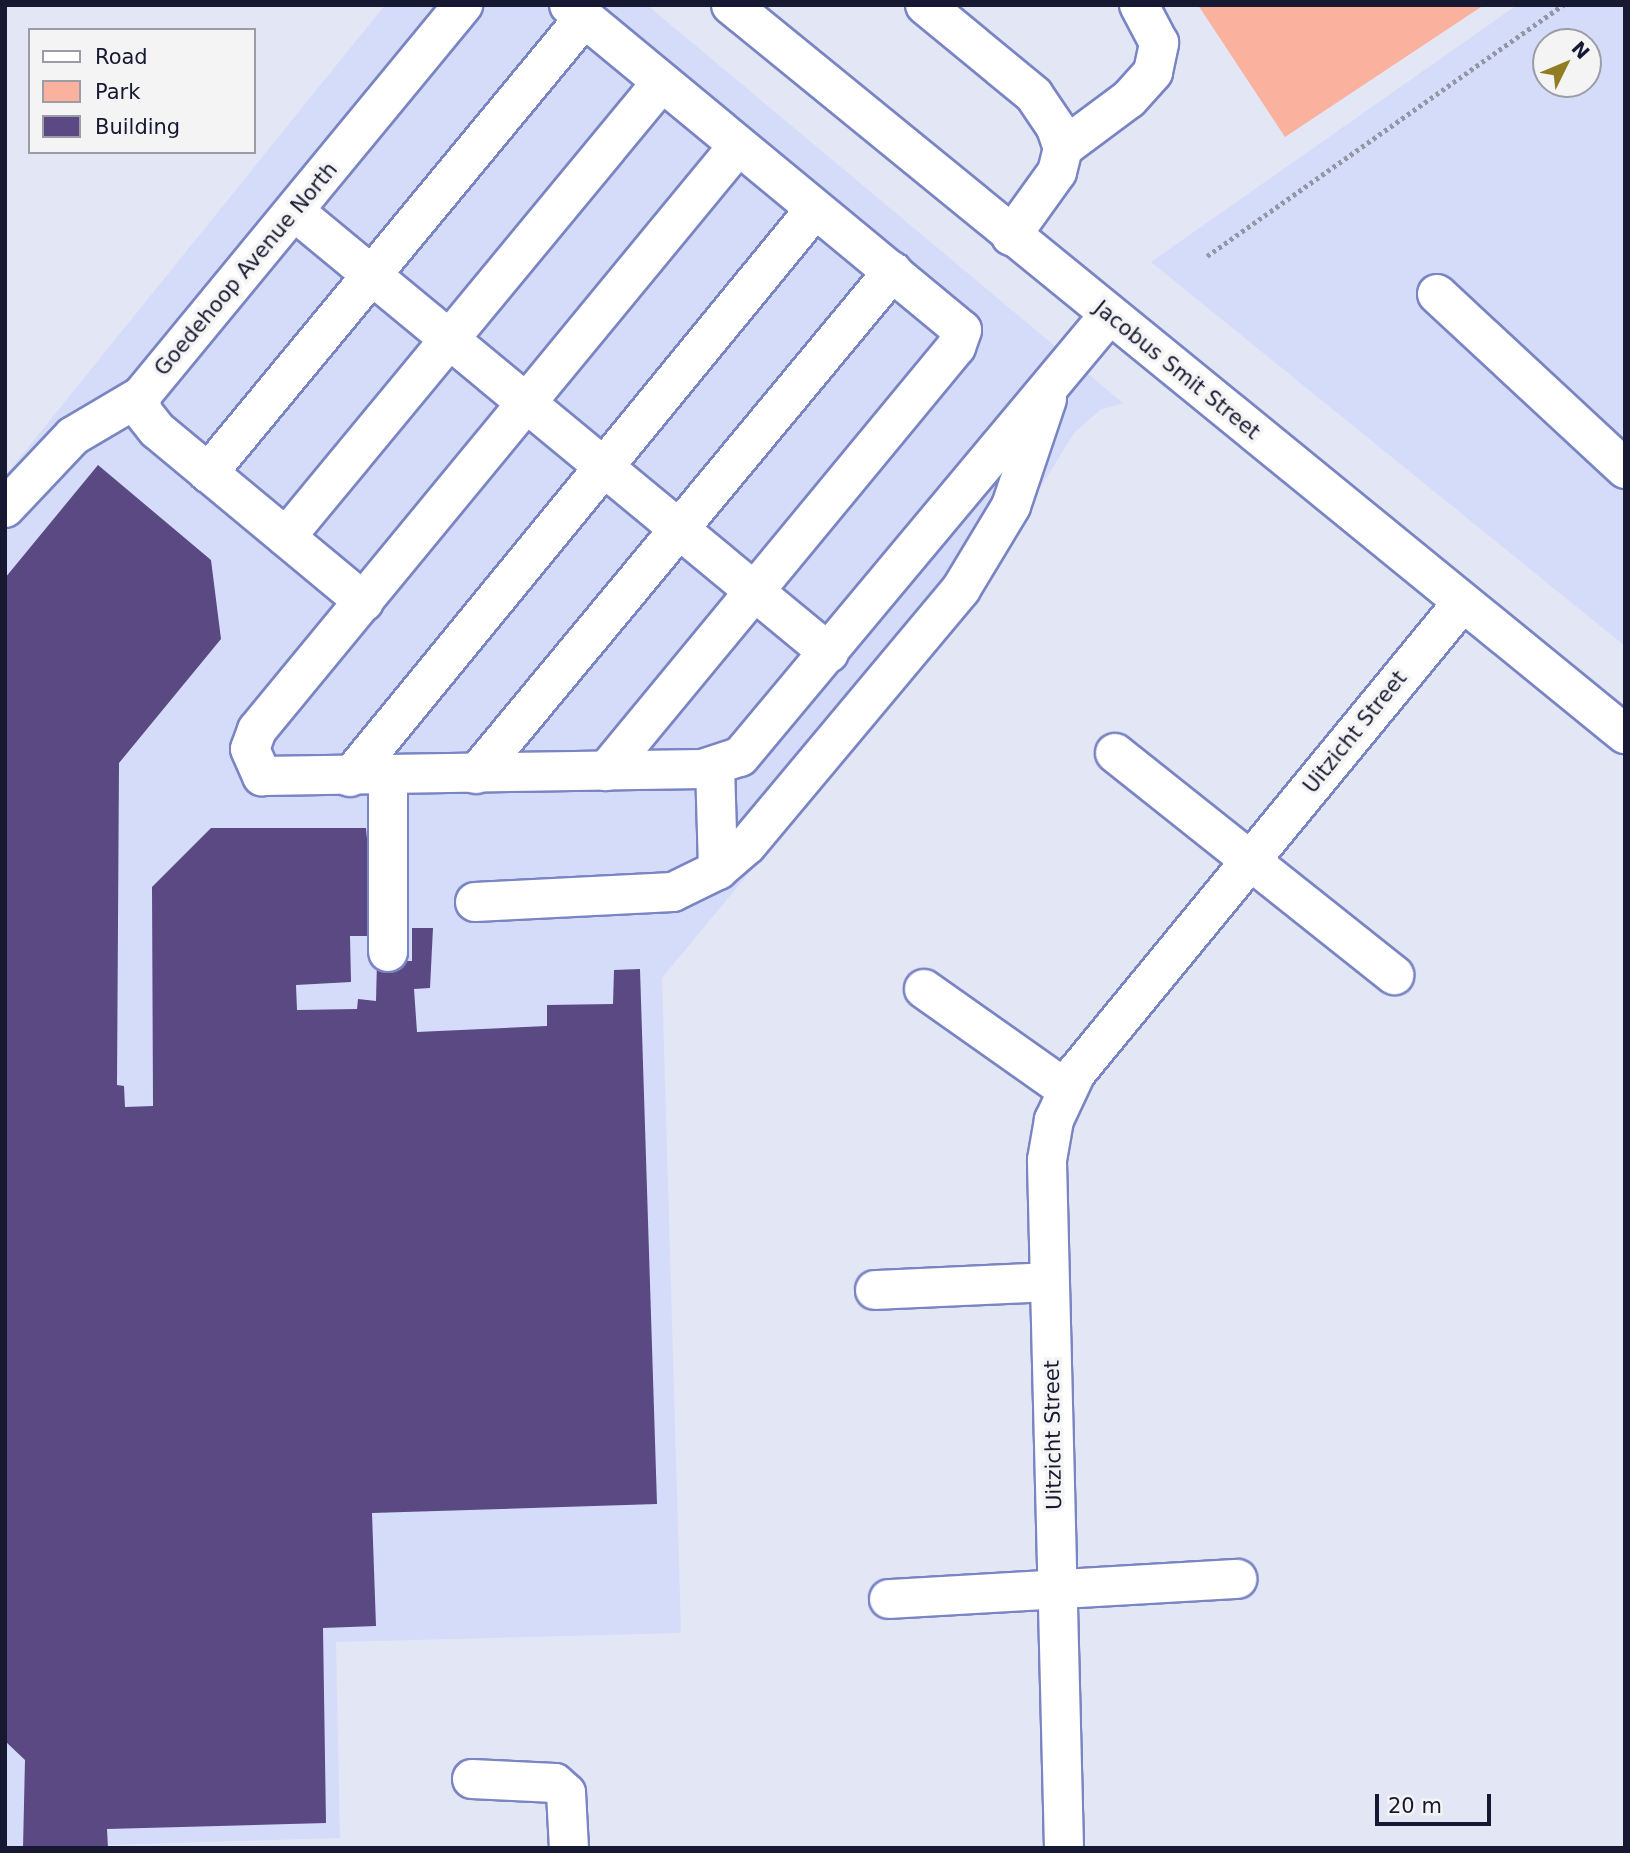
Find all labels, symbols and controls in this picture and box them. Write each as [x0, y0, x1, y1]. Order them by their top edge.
legend [28, 28, 256, 154]
north arrow [1532, 28, 1602, 98]
text: N [1567, 37, 1594, 63]
text: Road [95, 45, 148, 69]
text: Park [95, 80, 140, 104]
text: Building [95, 115, 180, 139]
street label: Goedehoop Avenue North [149, 157, 343, 381]
street label: Jacobus Smit Street [1089, 295, 1265, 445]
street label: Uitzicht Street [1298, 666, 1412, 798]
street label: Uitzicht Street [1039, 1360, 1067, 1510]
scale bar [1378, 1780, 1494, 1824]
text: 20 m [1388, 1794, 1442, 1818]

